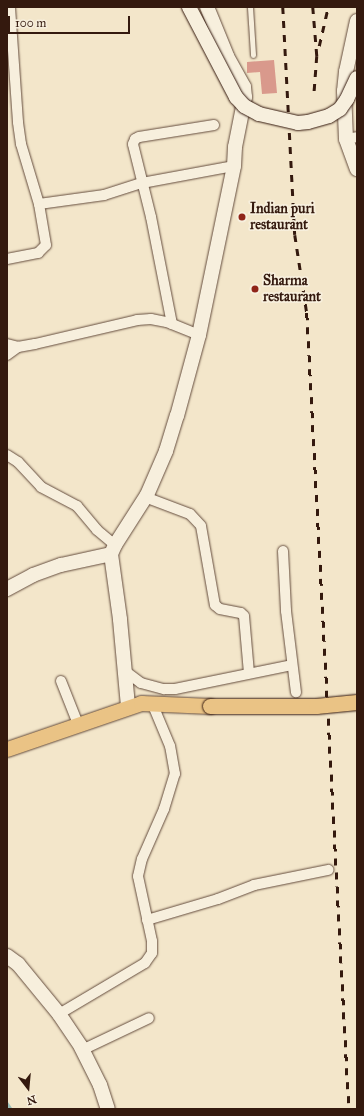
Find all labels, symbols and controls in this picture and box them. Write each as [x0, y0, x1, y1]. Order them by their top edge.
scale bar [10, 8, 132, 34]
text: 100 m [15, 16, 46, 30]
place label: Indian puri restaurant [250, 201, 315, 234]
marker: Indian puri restaurant [237, 212, 247, 222]
place label: Sharma restaurant [263, 273, 321, 306]
marker: Sharma restaurant [250, 284, 260, 294]
north arrow [8, 1068, 48, 1108]
text: N [25, 1092, 38, 1108]

